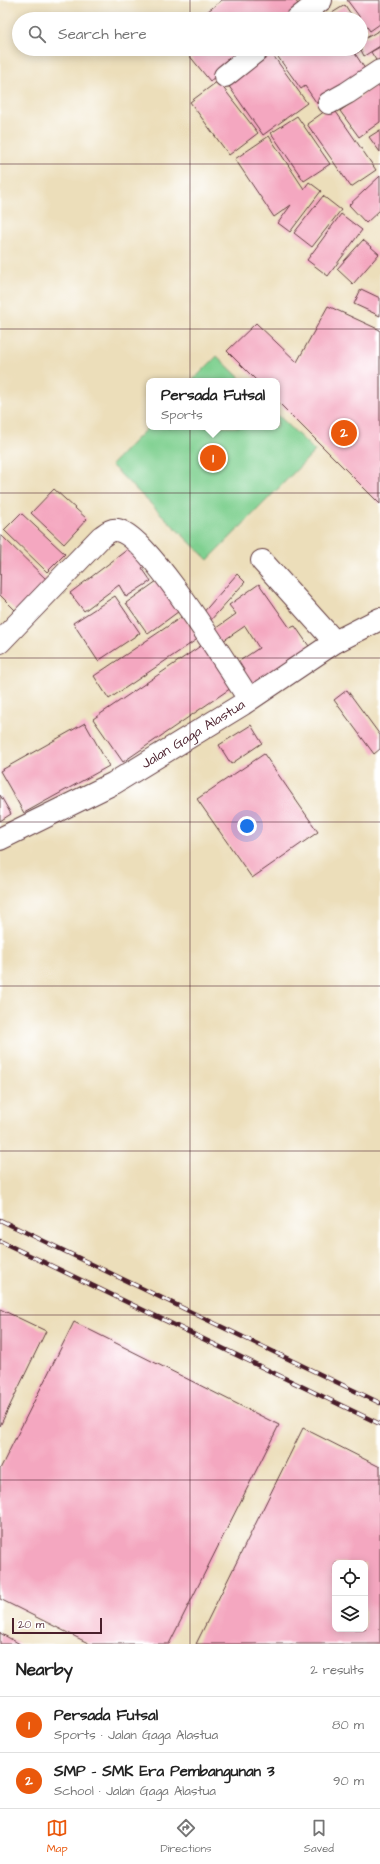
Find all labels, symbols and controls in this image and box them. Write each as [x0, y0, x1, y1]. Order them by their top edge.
search box [12, 12, 368, 56]
icon: search [26, 23, 48, 45]
text: Search here [58, 24, 147, 45]
popup [146, 378, 280, 430]
text: Persada Futsal [161, 385, 265, 406]
text: Sports [161, 406, 203, 424]
pin: 2 [331, 418, 357, 448]
pin: 1 [200, 443, 226, 473]
street label: Jalan Gaga Alastua [138, 695, 249, 774]
your location [237, 816, 257, 836]
map controls [332, 1560, 368, 1632]
button: locate [332, 1560, 368, 1596]
button: layers [332, 1596, 368, 1632]
scale bar [12, 1616, 102, 1635]
text: 20 m [18, 1617, 44, 1632]
text: Nearby [16, 1658, 73, 1682]
text: 2 results [310, 1661, 364, 1679]
text: Persada Futsal [54, 1705, 158, 1726]
text: 1 [28, 1716, 30, 1734]
text: 80 m [332, 1716, 364, 1734]
text: Sports · Jalan Gaga Alastua [54, 1726, 218, 1744]
text: SMP - SMK Era Pembangunan 3 [54, 1761, 275, 1782]
text: 2 [25, 1772, 33, 1790]
text: 90 m [333, 1772, 364, 1790]
text: School · Jalan Gaga Alastua [54, 1782, 216, 1800]
tab: Map [46, 1817, 68, 1856]
tab: Directions [160, 1817, 212, 1856]
tab: Saved [304, 1817, 334, 1856]

